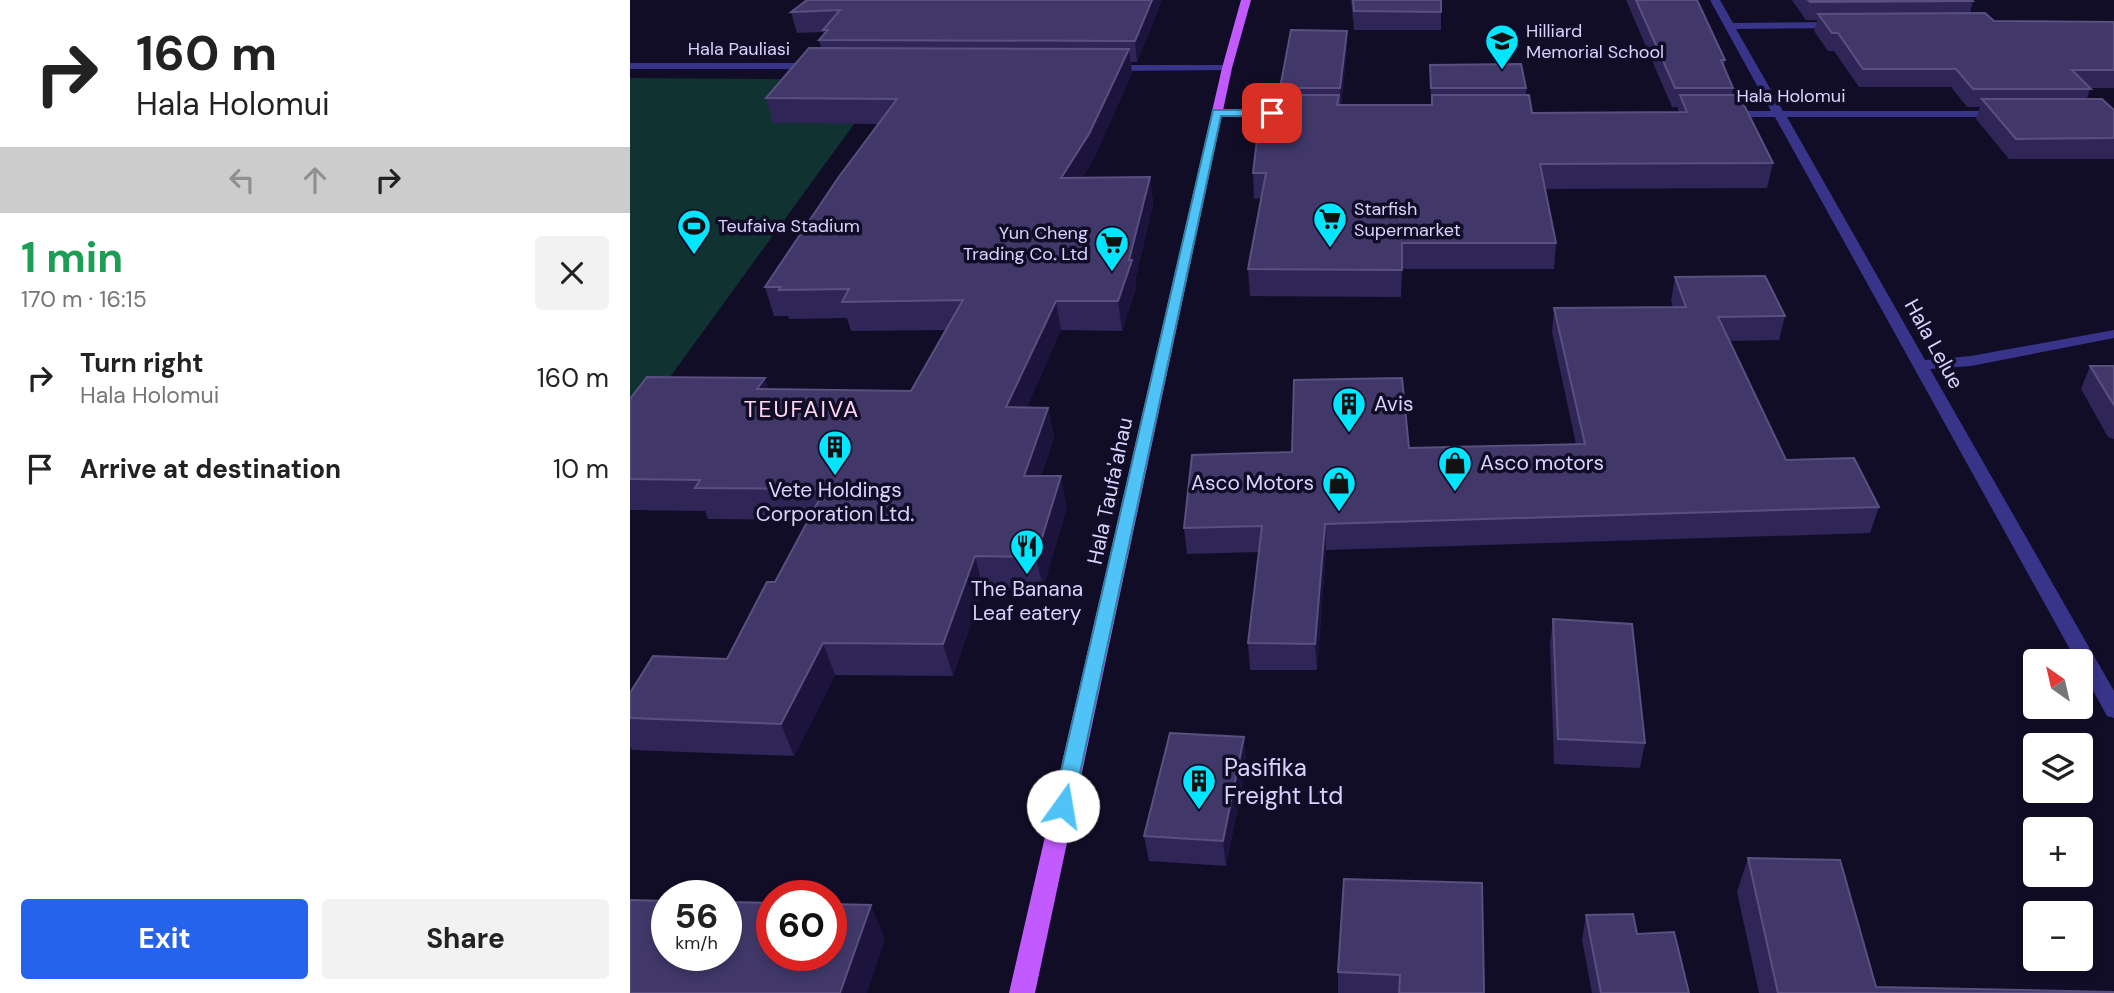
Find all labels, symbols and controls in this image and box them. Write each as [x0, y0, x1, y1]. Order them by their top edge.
place label: Hilliard Memorial School [1526, 19, 1664, 64]
text: 160 m [136, 21, 277, 85]
school or university icon: Hilliard Memorial School [1483, 22, 1521, 71]
icon: right [21, 28, 112, 119]
street label: Hala Pauliasi [688, 37, 790, 61]
text: Hala Holomui [136, 83, 330, 125]
pin [1242, 83, 1302, 143]
street label: Hala Holomui [1737, 84, 1845, 108]
icon: arrive [1253, 94, 1291, 132]
icon: left [223, 161, 261, 199]
icon: ahead [296, 161, 334, 199]
icon: right [369, 161, 407, 199]
place label: Starfish Supermarket [1354, 197, 1461, 242]
supermarket icon: Starfish Supermarket [1311, 200, 1349, 249]
sports icon: Teufaiva Stadium [675, 207, 713, 256]
place label: Teufaiva Stadium [718, 214, 860, 238]
place label: Yun Cheng Trading Co. Ltd [963, 221, 1088, 266]
supermarket icon: Yun Cheng Trading Co. Ltd [1093, 224, 1131, 273]
text: 1 min [21, 230, 123, 285]
button: close [535, 236, 609, 310]
text: 170 m · 16:15 [21, 284, 147, 314]
street label: Hala Lelue [1898, 294, 1970, 394]
text: Turn right [80, 346, 204, 380]
icon: right [21, 359, 59, 397]
text: 160 m [537, 361, 609, 395]
text: Hala Holomui [80, 380, 219, 410]
building icon: Avis [1330, 385, 1368, 434]
place label: Avis [1374, 390, 1414, 418]
district label: TEUFAIVA [744, 394, 860, 424]
street label: Hala Taufa'ahau [1081, 415, 1139, 567]
building icon: Vete Holdings Corporation Ltd. [816, 428, 854, 477]
shop icon: Asco motors [1436, 444, 1474, 493]
place label: Asco motors [1480, 449, 1604, 477]
icon: arrive [21, 450, 59, 488]
text: Arrive at destination [80, 452, 341, 486]
text: 10 m [553, 452, 609, 486]
shop icon: Asco Motors [1320, 464, 1358, 513]
place label: Asco Motors [1191, 469, 1314, 497]
place label: Vete Holdings Corporation Ltd. [756, 476, 914, 528]
restaurant icon: The Banana Leaf eatery [1008, 527, 1046, 576]
place label: The Banana Leaf eatery [971, 575, 1083, 627]
north arrow [2023, 649, 2093, 719]
map controls [2023, 649, 2093, 971]
button: layers [2023, 733, 2093, 803]
place label: Pasifika Freight Ltd [1224, 752, 1343, 811]
building icon: Pasifika Freight Ltd [1180, 762, 1218, 811]
position arrow [1026, 769, 1100, 843]
button: + [2023, 817, 2093, 887]
speed limit sign: 60 [756, 880, 847, 971]
text: 56 [675, 893, 718, 939]
button: Exit [21, 899, 308, 979]
button: Share [322, 899, 609, 979]
button: − [2023, 901, 2093, 971]
text: km/h [675, 931, 718, 955]

